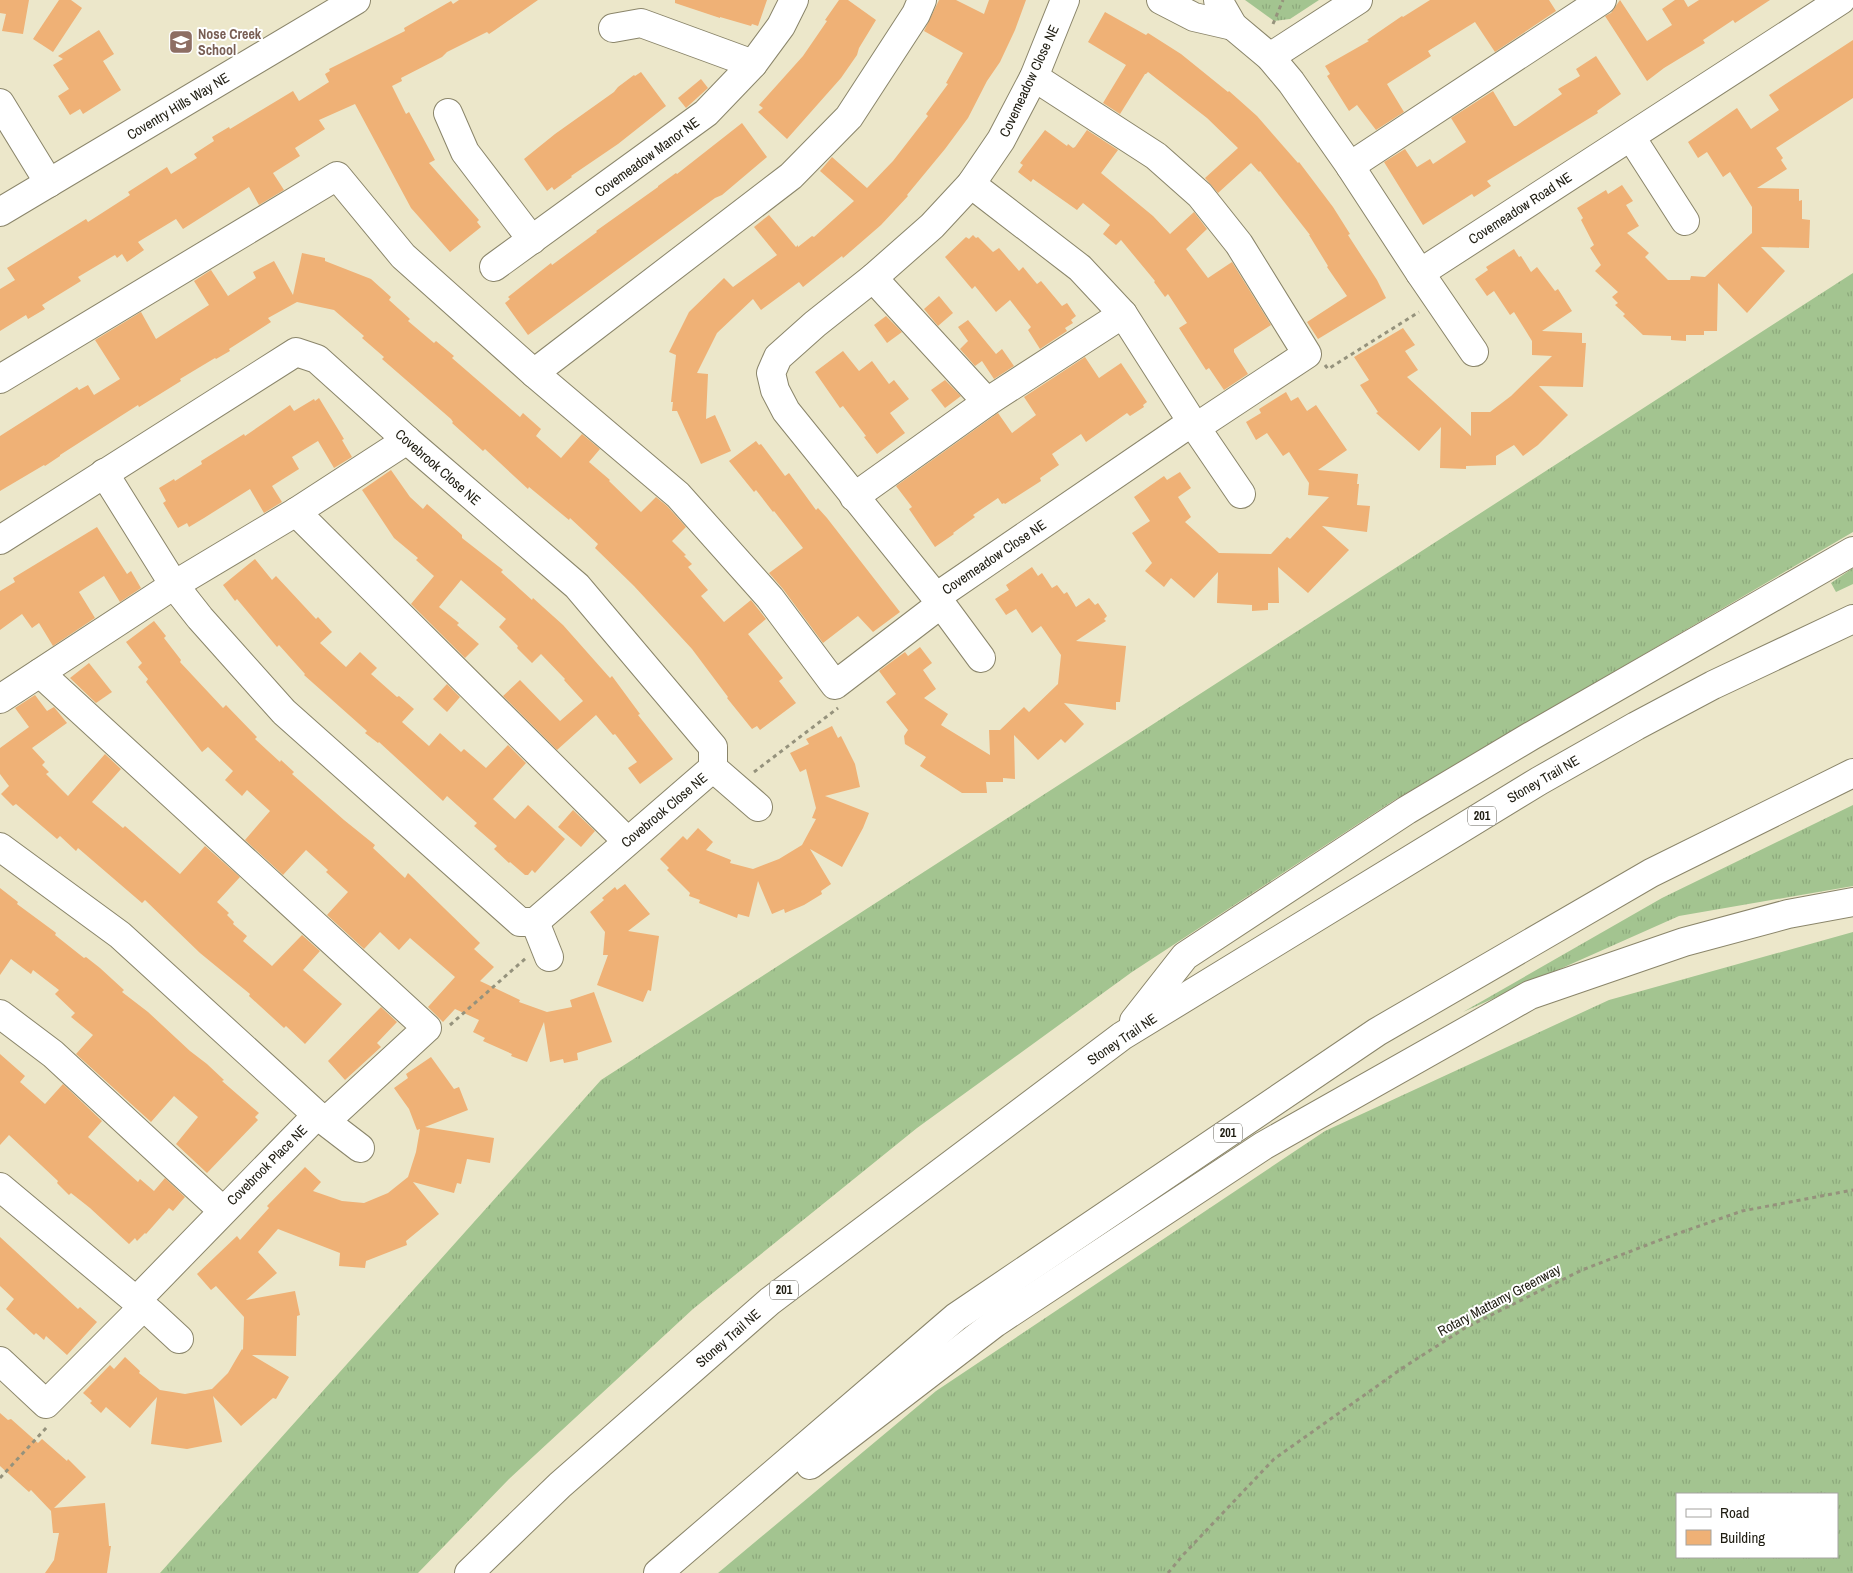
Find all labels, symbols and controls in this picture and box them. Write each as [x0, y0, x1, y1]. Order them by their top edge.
street label: Covemeadow Close NE [995, 22, 1063, 140]
place label: Nose Creek School [198, 25, 262, 59]
school or university icon: Nose Creek School [168, 29, 194, 55]
street label: Coventry Hills Way NE [124, 68, 232, 144]
street label: Covemeadow Manor NE [591, 113, 703, 201]
street label: Covemeadow Road NE [1465, 168, 1575, 248]
street label: Covebrook Close NE [392, 425, 484, 509]
street label: Covemeadow Close NE [938, 515, 1050, 599]
street label: Stoney Trail NE [1504, 751, 1582, 807]
street label: Covebrook Close NE [617, 769, 711, 851]
road number: 201 [1468, 806, 1496, 826]
street label: Stoney Trail NE [1084, 1009, 1160, 1069]
street label: Covebrook Place NE [223, 1121, 311, 1209]
road number: 201 [1214, 1124, 1242, 1142]
street label: Rotary Mattamy Greenway [1434, 1260, 1564, 1340]
road number: 201 [770, 1280, 798, 1300]
street label: Stoney Trail NE [692, 1305, 764, 1371]
legend [1676, 1493, 1838, 1558]
text: Road [1720, 1502, 1749, 1523]
text: Building [1720, 1527, 1765, 1548]

